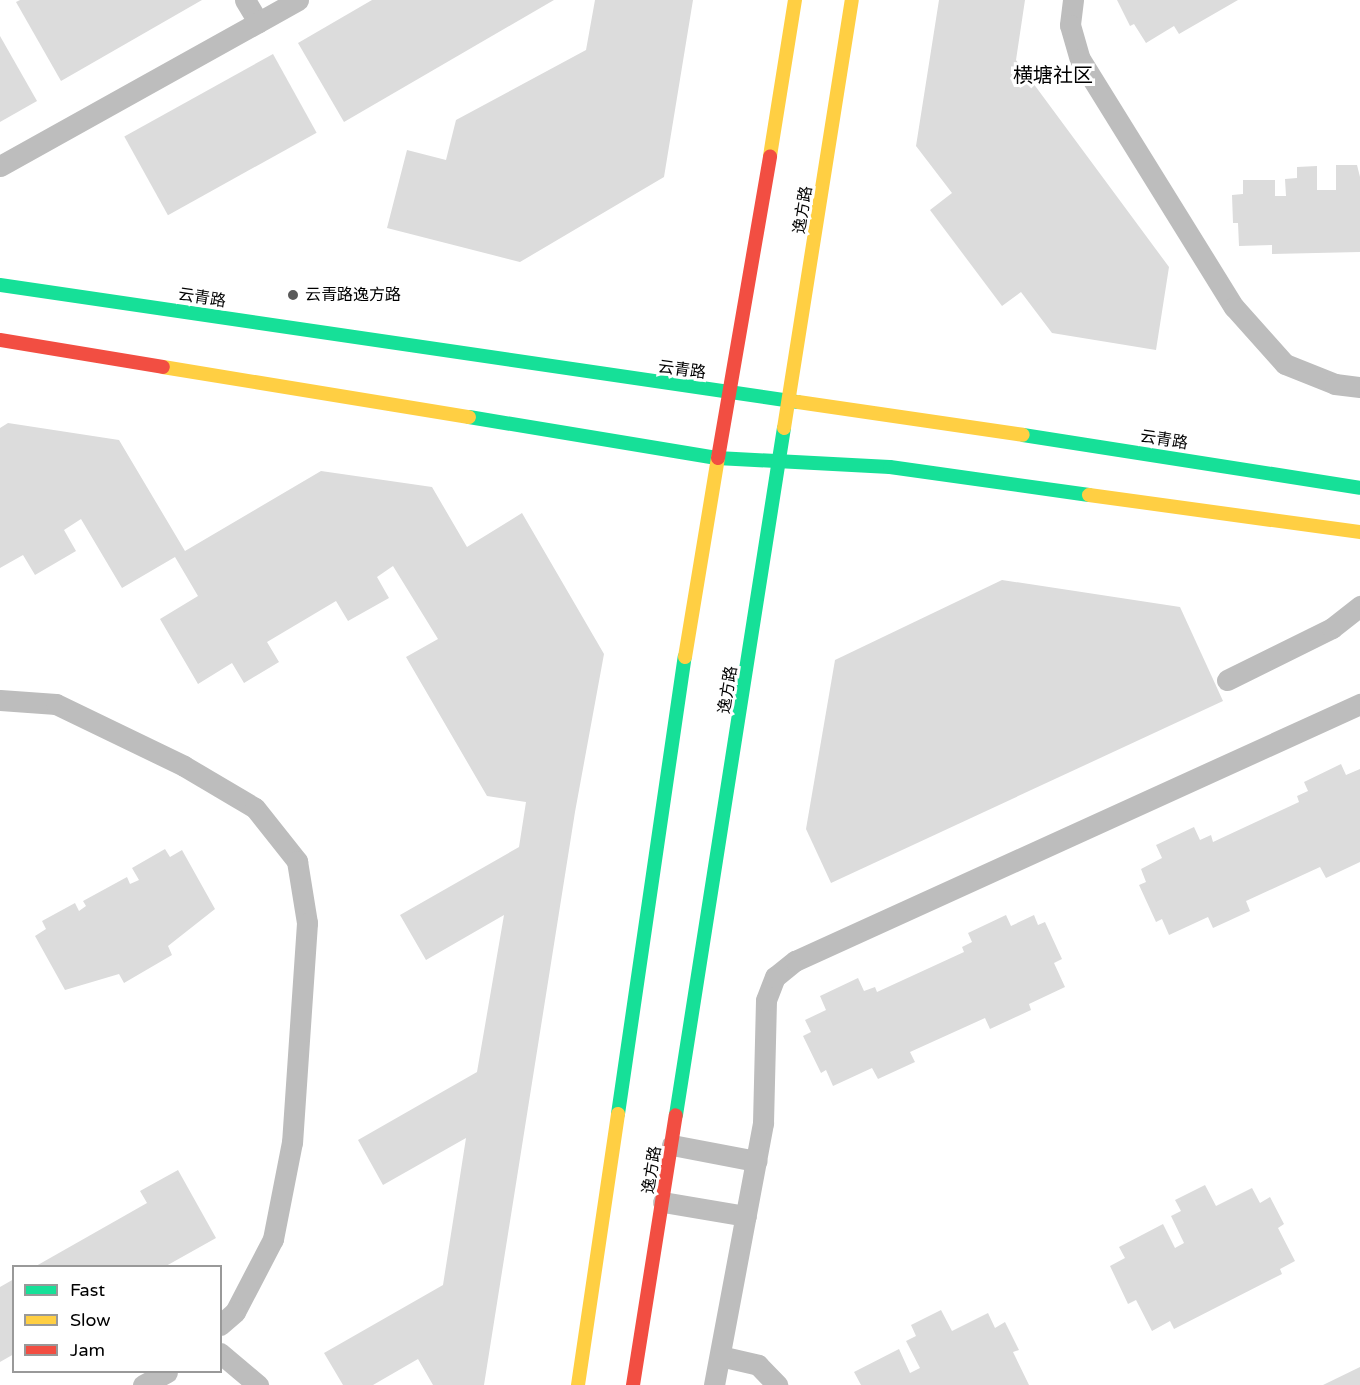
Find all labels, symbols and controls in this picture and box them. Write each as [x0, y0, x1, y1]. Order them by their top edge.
district label: 横塘社区 [1013, 64, 1093, 88]
street label: 逸方路 [790, 185, 816, 235]
street label: 云青路 [177, 285, 227, 311]
place label: 云青路逸方路 [305, 285, 401, 305]
marker: 云青路逸方路 [286, 288, 300, 302]
street label: 云青路 [657, 357, 707, 383]
street label: 云青路 [1139, 427, 1189, 453]
street label: 逸方路 [715, 665, 741, 715]
street label: 逸方路 [639, 1145, 665, 1195]
legend [12, 1265, 222, 1373]
text: Fast [70, 1279, 105, 1301]
text: Slow [70, 1309, 111, 1331]
text: Jam [70, 1339, 105, 1361]

